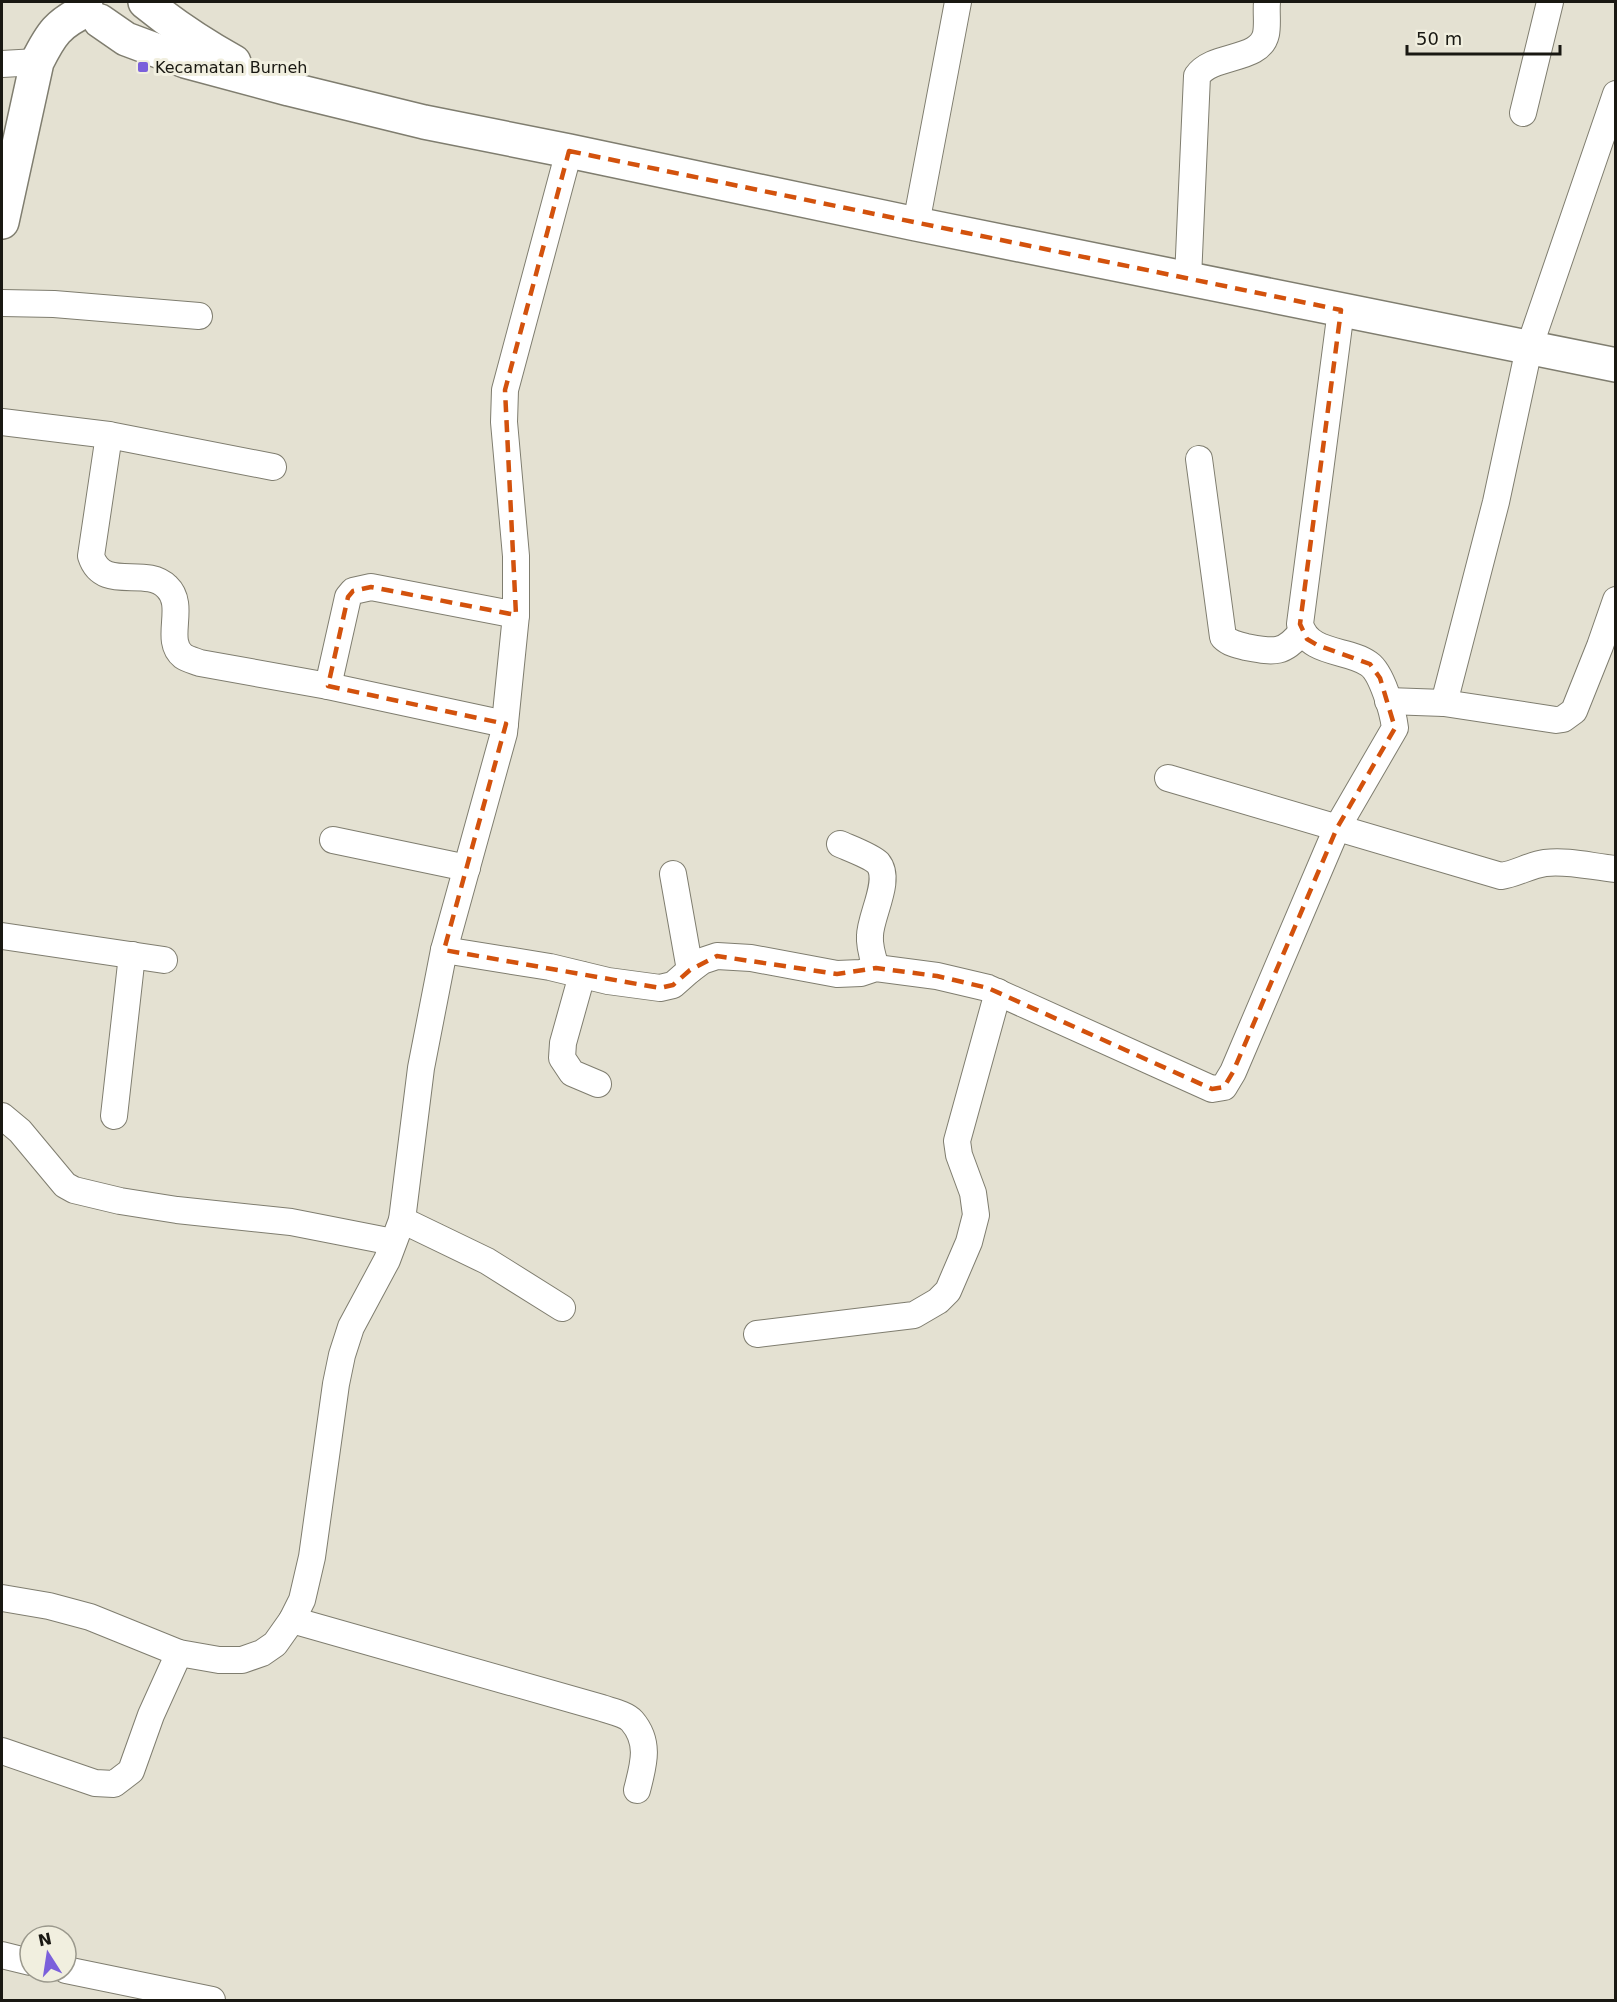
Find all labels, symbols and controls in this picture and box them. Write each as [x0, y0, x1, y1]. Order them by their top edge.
scale bar [1407, 18, 1560, 56]
text: 50 m [1416, 28, 1462, 49]
place label: Kecamatan Burneh [155, 58, 307, 77]
marker: Kecamatan Burneh [136, 60, 150, 74]
north arrow [18, 1924, 78, 1984]
text: N [36, 1929, 54, 1951]

